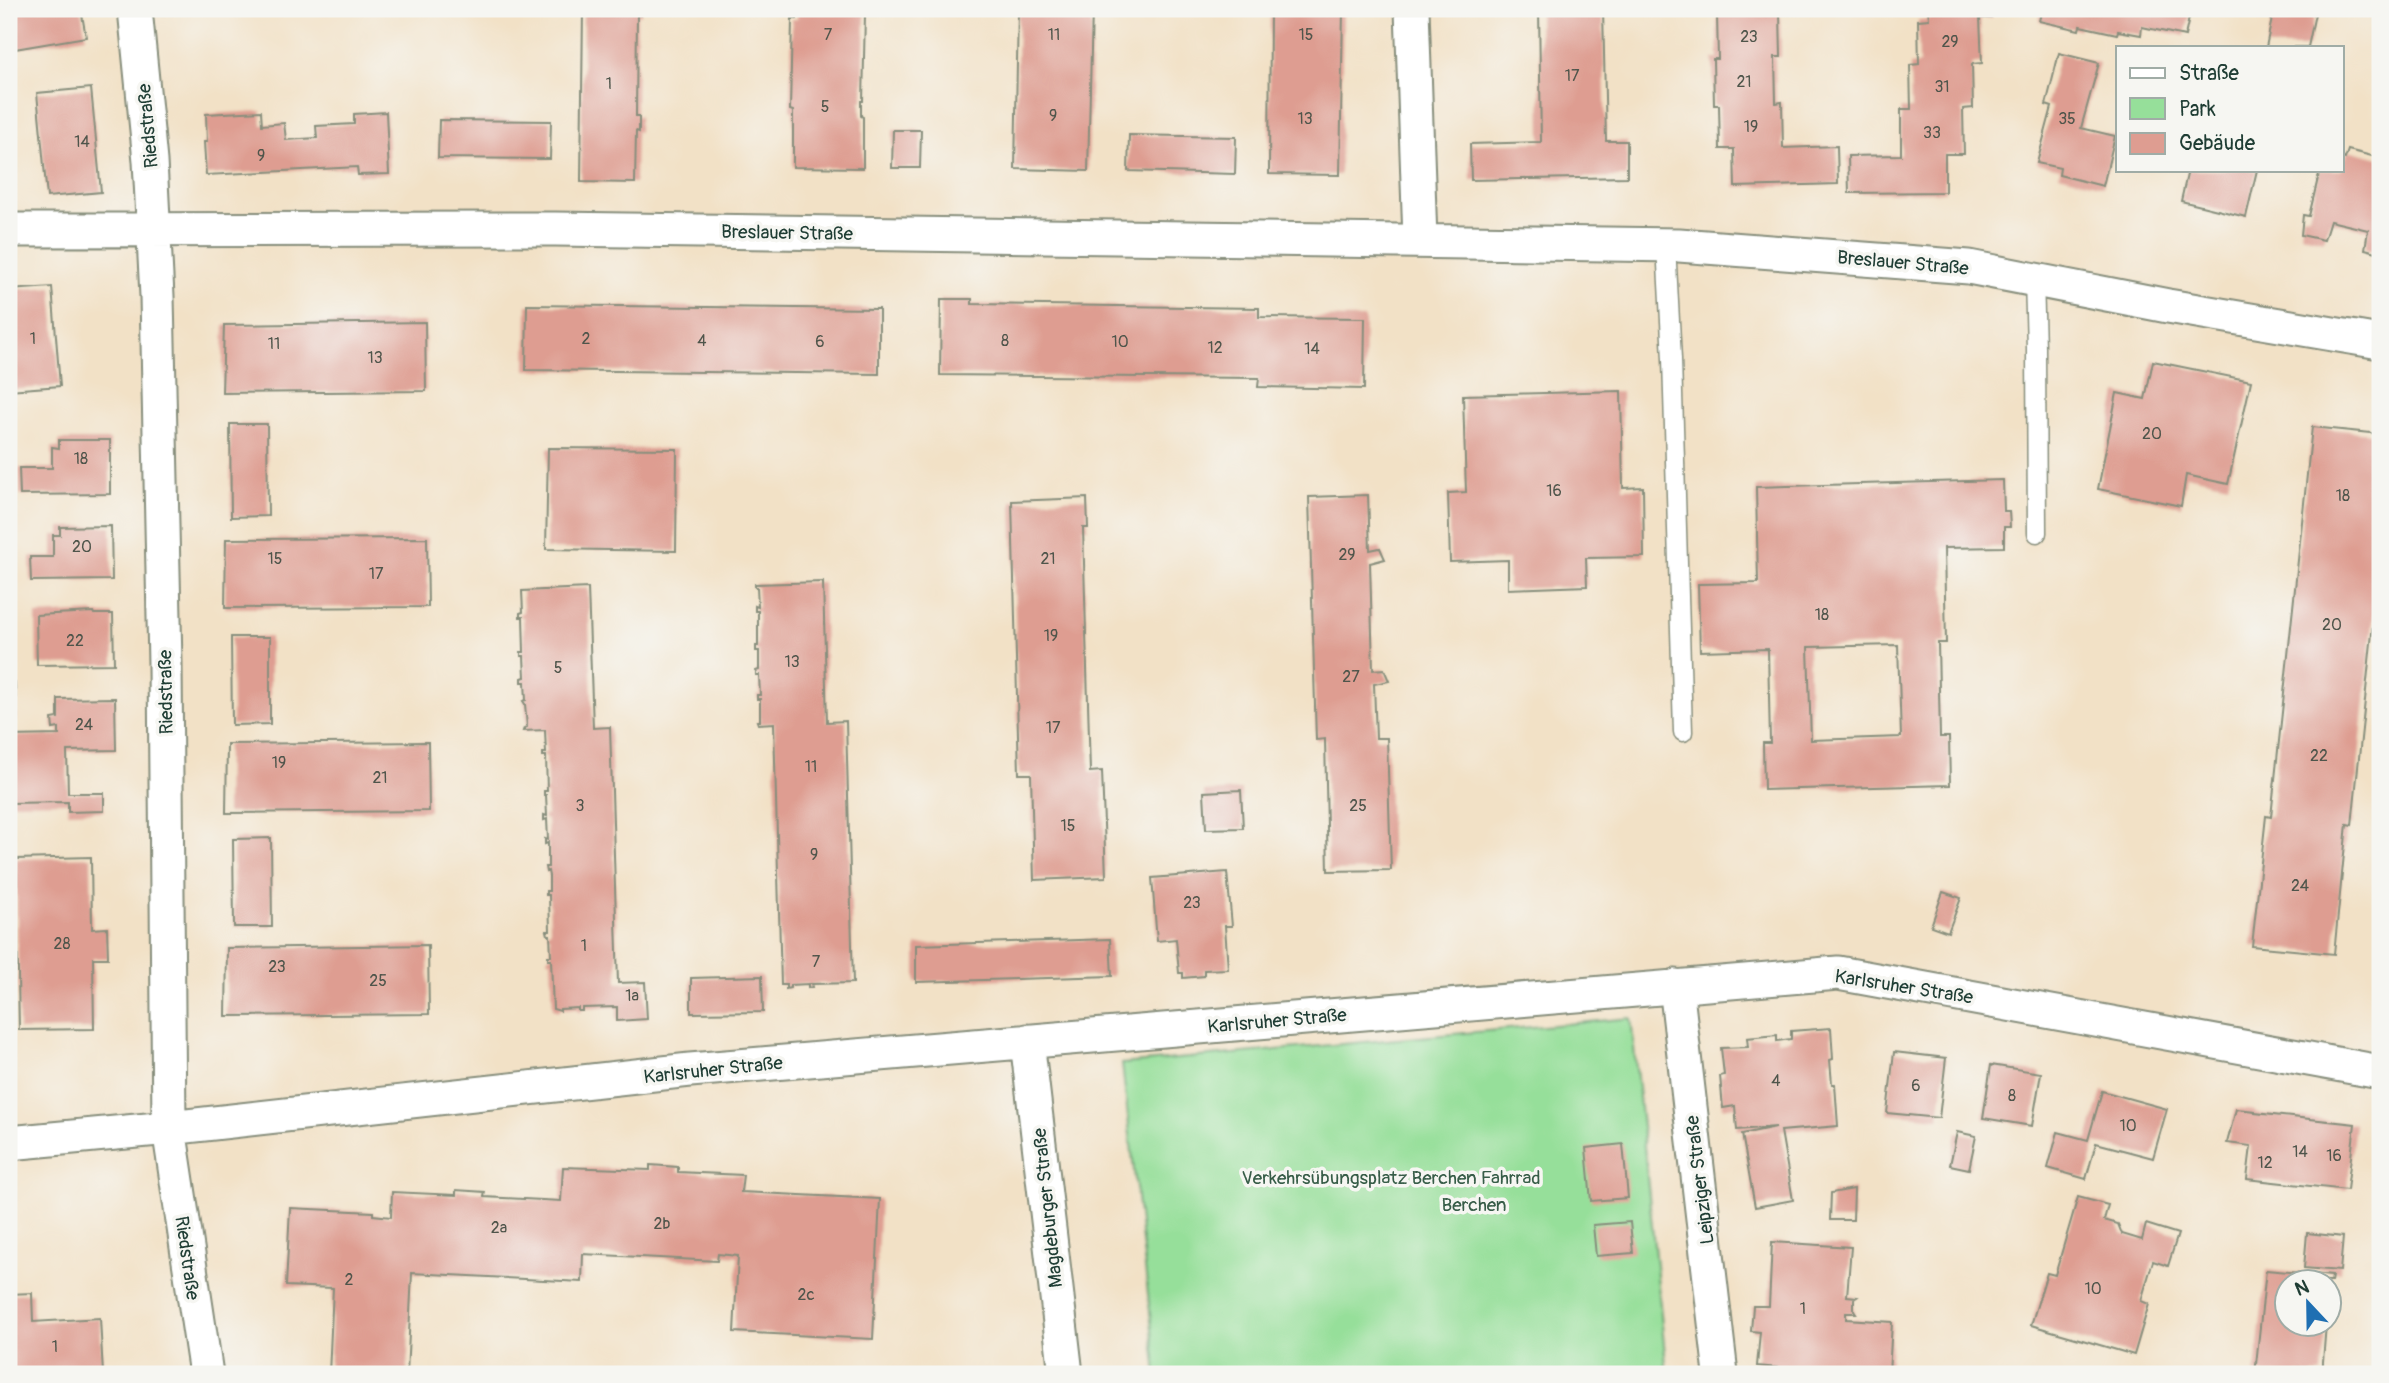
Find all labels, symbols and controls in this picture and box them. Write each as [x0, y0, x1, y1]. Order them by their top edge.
house number: 7 [824, 25, 833, 45]
house number: 11 [1048, 25, 1060, 45]
house number: 15 [1299, 25, 1313, 45]
house number: 23 [1740, 27, 1758, 47]
house number: 29 [1941, 32, 1959, 52]
legend [2116, 46, 2344, 172]
text: Straße [2179, 60, 2239, 87]
house number: 17 [1565, 66, 1580, 86]
house number: 21 [1736, 72, 1752, 92]
house number: 1 [606, 74, 612, 94]
house number: 31 [1934, 77, 1950, 97]
street label: Riedstraße [132, 82, 164, 169]
text: Park [2179, 96, 2216, 123]
house number: 5 [821, 97, 829, 117]
house number: 9 [1049, 106, 1057, 126]
house number: 13 [1297, 109, 1313, 129]
house number: 35 [2058, 109, 2076, 129]
house number: 19 [1744, 117, 1758, 137]
house number: 33 [1923, 123, 1941, 143]
text: Gebäude [2179, 130, 2256, 157]
house number: 14 [74, 132, 90, 152]
house number: 9 [257, 146, 265, 166]
street label: Breslauer Straße [721, 220, 854, 246]
street label: Breslauer Straße [1836, 245, 1970, 281]
house number: 1 [30, 329, 36, 349]
house number: 2 [582, 329, 591, 349]
house number: 4 [697, 331, 707, 351]
house number: 8 [1001, 331, 1009, 351]
house number: 6 [815, 332, 825, 352]
house number: 10 [1111, 332, 1129, 352]
house number: 11 [268, 334, 280, 354]
house number: 12 [1207, 338, 1223, 358]
house number: 14 [1304, 339, 1320, 359]
house number: 13 [367, 348, 383, 368]
house number: 20 [2142, 424, 2162, 444]
house number: 18 [74, 449, 88, 469]
house number: 16 [1546, 481, 1562, 501]
house number: 18 [2336, 486, 2350, 506]
house number: 20 [72, 537, 92, 557]
house number: 29 [1338, 545, 1356, 565]
house number: 15 [268, 549, 282, 569]
house number: 21 [1040, 549, 1056, 569]
house number: 17 [369, 564, 384, 584]
house number: 18 [1815, 605, 1829, 625]
house number: 20 [2322, 615, 2342, 635]
house number: 19 [1044, 626, 1058, 646]
house number: 22 [66, 631, 84, 651]
street label: Riedstraße [153, 649, 179, 734]
house number: 13 [784, 652, 800, 672]
house number: 5 [554, 658, 562, 678]
house number: 27 [1342, 667, 1360, 687]
house number: 24 [75, 715, 93, 735]
house number: 17 [1046, 718, 1061, 738]
house number: 22 [2310, 746, 2328, 766]
house number: 19 [272, 753, 286, 773]
house number: 11 [805, 757, 817, 777]
house number: 21 [372, 768, 388, 788]
house number: 3 [576, 796, 585, 816]
house number: 25 [1349, 796, 1367, 816]
house number: 15 [1061, 816, 1075, 836]
house number: 9 [810, 845, 818, 865]
house number: 24 [2291, 876, 2309, 896]
house number: 23 [1183, 893, 1201, 913]
house number: 28 [53, 934, 71, 954]
house number: 1 [581, 936, 587, 956]
house number: 7 [812, 952, 821, 972]
house number: 23 [268, 957, 286, 977]
street label: Karlsruher Straße [1833, 964, 1975, 1010]
house number: 25 [369, 971, 387, 991]
house number: 1a [625, 986, 639, 1006]
street label: Karlsruher Straße [1206, 1003, 1348, 1039]
street label: Karlsruher Straße [642, 1051, 784, 1089]
house number: 4 [1771, 1071, 1781, 1091]
house number: 6 [1911, 1076, 1921, 1096]
house number: 8 [2008, 1086, 2016, 1106]
street label: Leipziger Straße [1680, 1113, 1720, 1246]
house number: 10 [2119, 1116, 2137, 1136]
street label: Magdeburger Straße [1028, 1126, 1068, 1289]
house number: 14 [2292, 1142, 2308, 1162]
house number: 16 [2326, 1146, 2342, 1166]
house number: 12 [2257, 1153, 2273, 1173]
park label: Verkehrsübungsplatz Berchen Fahrrad [1241, 1166, 1541, 1190]
park label: Berchen [1441, 1193, 1507, 1217]
house number: 2b [654, 1214, 671, 1234]
street label: Riedstraße [169, 1215, 205, 1302]
house number: 2a [491, 1218, 507, 1238]
north arrow [2274, 1268, 2344, 1338]
house number: 2 [345, 1270, 354, 1290]
text: N [2292, 1275, 2313, 1302]
house number: 10 [2084, 1279, 2102, 1299]
house number: 2c [797, 1285, 815, 1305]
house number: 1 [1800, 1299, 1806, 1319]
house number: 1 [52, 1337, 58, 1357]

